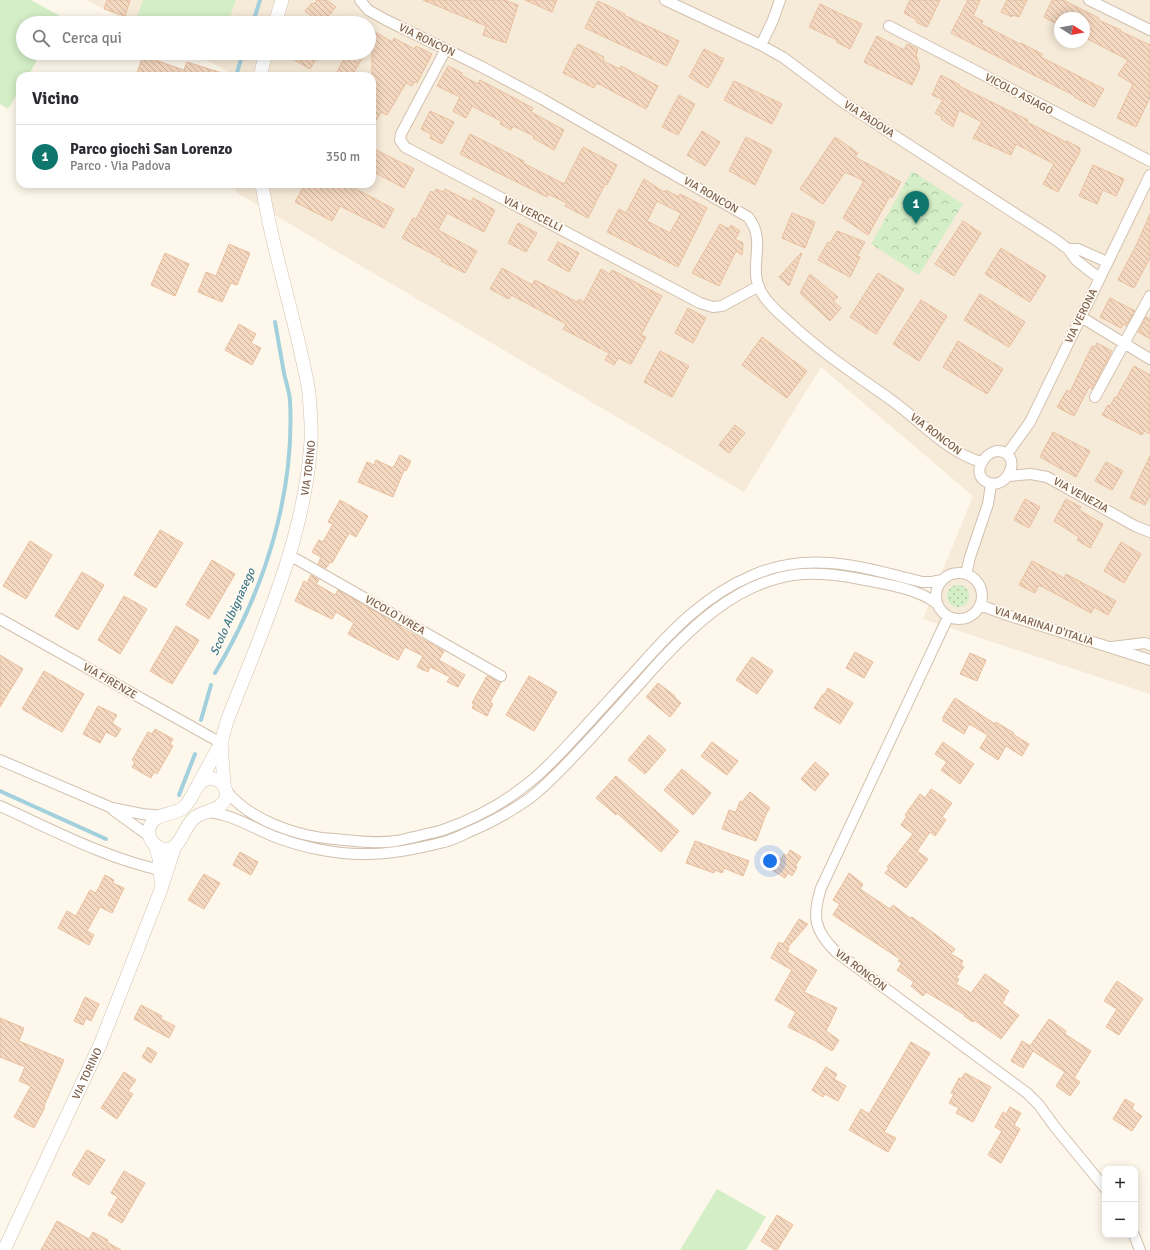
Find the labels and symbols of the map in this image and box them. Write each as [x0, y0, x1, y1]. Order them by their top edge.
north arrow [1054, 12, 1090, 48]
street label: VIA RONCON [397, 21, 457, 59]
street label: VICOLO ASIAGO [983, 71, 1055, 117]
street label: VIA PADOVA [841, 98, 897, 140]
street label: VIA RONCON [681, 174, 741, 216]
pin: 1 [903, 191, 929, 224]
street label: VIA VERCELLI [501, 193, 565, 235]
street label: VIA VERONA [1062, 286, 1100, 345]
street label: VIA RONCON [908, 410, 964, 458]
street label: VIA TORINO [298, 440, 318, 497]
street label: VIA VENEZIA [1051, 475, 1111, 516]
water label: Scolo Albignasego [207, 565, 259, 658]
street label: VICOLO IVREA [362, 592, 428, 638]
street label: VIA MARINAI D'ITALIA [993, 604, 1096, 648]
street label: VIA FIRENZE [81, 660, 139, 702]
your location [760, 851, 780, 871]
street label: VIA RONCON [833, 946, 889, 994]
street label: VIA TORINO [69, 1045, 104, 1101]

